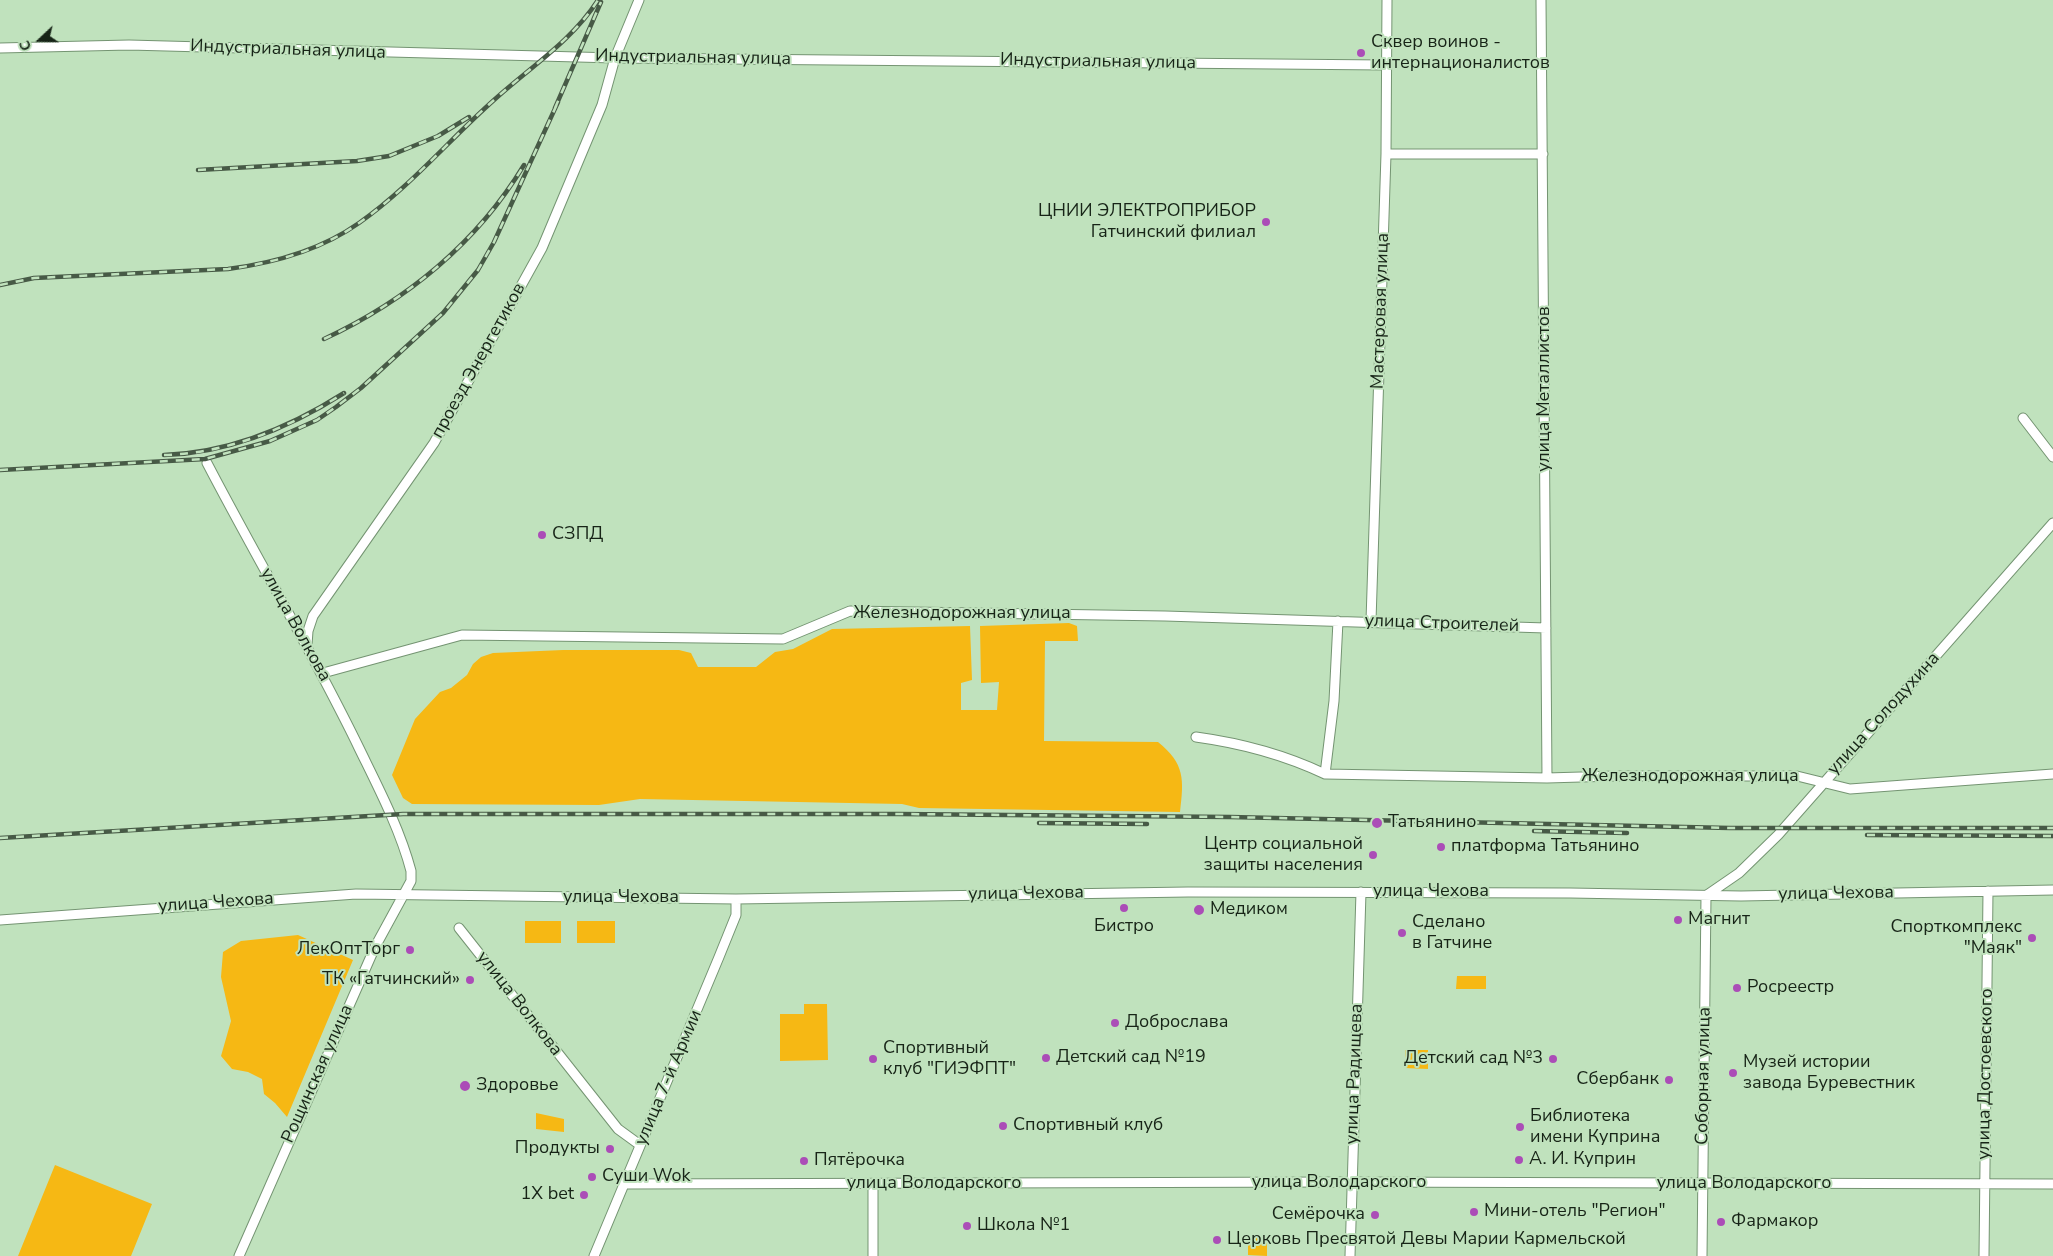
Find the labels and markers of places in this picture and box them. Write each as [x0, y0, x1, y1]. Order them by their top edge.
place label: Сквер воинов - интернационалистов [1371, 32, 1550, 74]
marker: Сквер воинов - интернационалистов [1355, 47, 1367, 59]
place label: ЦНИИ ЭЛЕКТРОПРИБОР Гатчинский филиал [1038, 201, 1256, 243]
marker: ЦНИИ ЭЛЕКТРОПРИБОР Гатчинский филиал [1260, 216, 1272, 228]
place label: СЗПД [552, 524, 603, 546]
marker: СЗПД [536, 529, 548, 541]
place label: Татьянино [1388, 812, 1477, 834]
marker: Татьянино [1370, 816, 1384, 830]
place label: Центр социальной защиты населения [1204, 834, 1363, 876]
place label: платформа Татьянино [1451, 836, 1639, 858]
marker: платформа Татьянино [1435, 841, 1447, 853]
marker: Центр социальной защиты населения [1367, 849, 1379, 861]
place label: Медиком [1210, 899, 1288, 921]
marker: Бистро [1118, 902, 1130, 914]
marker: Медиком [1192, 903, 1206, 917]
place label: Магнит [1688, 909, 1750, 931]
place label: Сделано в Гатчине [1412, 912, 1492, 954]
marker: Магнит [1672, 914, 1684, 926]
place label: Бистро [1094, 916, 1154, 938]
place label: Спорткомплекс "Маяк" [1890, 917, 2022, 960]
marker: Сделано в Гатчине [1396, 927, 1408, 939]
marker: Спорткомплекс "Маяк" [2026, 932, 2038, 944]
place label: ЛекОптТорг [297, 939, 400, 961]
marker: ЛекОптТорг [404, 944, 416, 956]
place label: ТК «Гатчинский» [322, 969, 460, 991]
marker: ТК «Гатчинский» [464, 974, 476, 986]
place label: Росреестр [1747, 977, 1834, 999]
marker: Росреестр [1731, 982, 1743, 994]
place label: Доброслава [1125, 1012, 1228, 1034]
marker: Доброслава [1109, 1017, 1121, 1029]
place label: Спортивный клуб "ГИЭФПТ" [883, 1038, 1016, 1080]
place label: Детский сад №19 [1056, 1047, 1206, 1069]
place label: Детский сад №3 [1404, 1048, 1543, 1070]
marker: Детский сад №19 [1040, 1052, 1052, 1064]
place label: Музей истории завода Буревестник [1743, 1052, 1915, 1094]
marker: Спортивный клуб "ГИЭФПТ" [867, 1053, 879, 1065]
marker: Детский сад №3 [1547, 1053, 1559, 1065]
marker: Музей истории завода Буревестник [1727, 1067, 1739, 1079]
place label: Сбербанк [1576, 1069, 1659, 1091]
marker: Сбербанк [1663, 1074, 1675, 1086]
place label: Здоровье [476, 1075, 558, 1097]
marker: Здоровье [458, 1079, 472, 1093]
place label: Библиотека имени Куприна [1530, 1106, 1660, 1148]
place label: Спортивный клуб [1013, 1115, 1163, 1137]
marker: Спортивный клуб [997, 1120, 1009, 1132]
marker: Библиотека имени Куприна [1514, 1121, 1526, 1133]
place label: Продукты [515, 1138, 600, 1160]
marker: Продукты [604, 1143, 616, 1155]
place label: А. И. Куприн [1529, 1149, 1636, 1171]
place label: Пятёрочка [814, 1150, 905, 1172]
marker: А. И. Куприн [1513, 1154, 1525, 1166]
marker: Пятёрочка [798, 1155, 810, 1167]
place label: Суши Wok [602, 1166, 691, 1188]
marker: Суши Wok [586, 1171, 598, 1183]
place label: 1X bet [521, 1184, 574, 1206]
marker: 1X bet [578, 1189, 590, 1201]
place label: Мини-отель "Регион" [1484, 1201, 1665, 1223]
place label: Семёрочка [1272, 1204, 1365, 1226]
marker: Мини-отель "Регион" [1468, 1206, 1480, 1218]
marker: Семёрочка [1369, 1209, 1381, 1221]
place label: Фармакор [1731, 1211, 1818, 1233]
place label: Школа №1 [977, 1215, 1070, 1237]
marker: Фармакор [1715, 1216, 1727, 1228]
marker: Школа №1 [961, 1220, 973, 1232]
place label: Церковь Пресвятой Девы Марии Кармельской [1227, 1229, 1626, 1251]
marker: Церковь Пресвятой Девы Марии Кармельской [1211, 1234, 1223, 1246]

